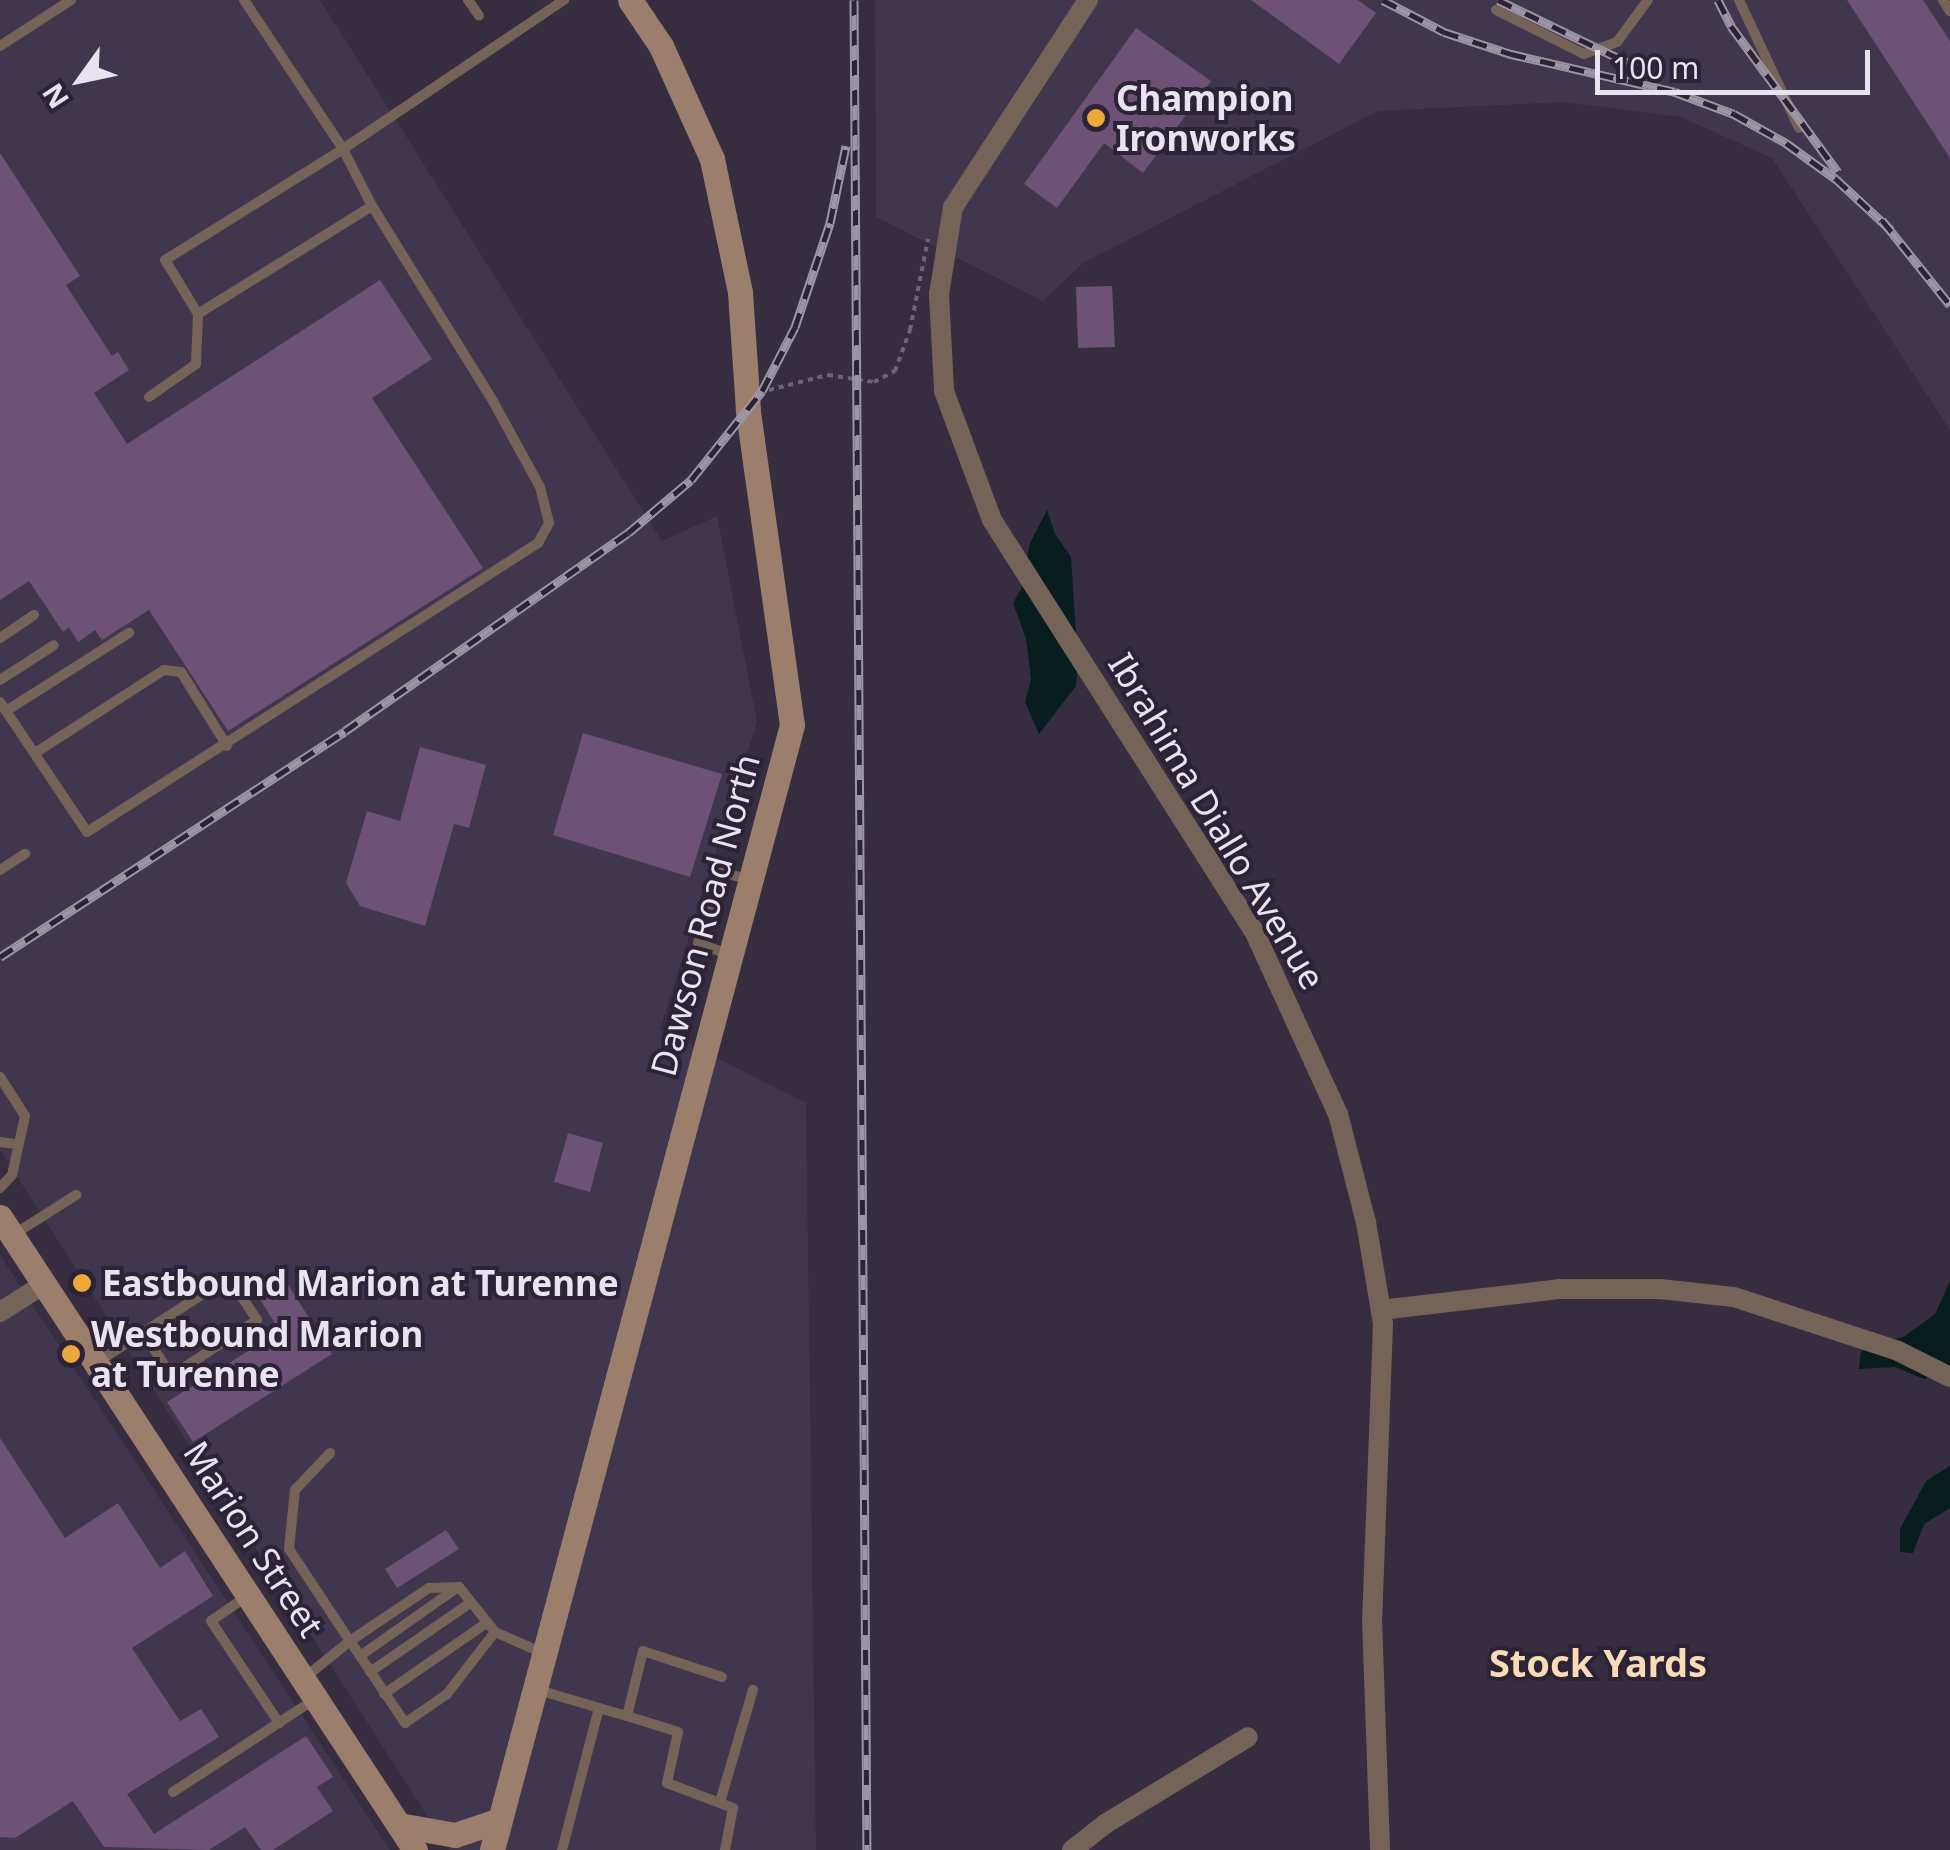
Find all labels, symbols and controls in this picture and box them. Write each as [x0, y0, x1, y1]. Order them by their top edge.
north arrow [30, 30, 130, 130]
scale bar [1600, 30, 1875, 92]
text: 100 m [1612, 47, 1699, 88]
text: N [33, 76, 77, 116]
place label: Champion Ironworks [1116, 77, 1296, 159]
marker: Champion Ironworks [1085, 107, 1107, 129]
street label: Ibrahima Diallo Avenue [1100, 645, 1334, 997]
street label: Dawson Road North [642, 750, 768, 1080]
place label: Eastbound Marion at Turenne [102, 1262, 619, 1304]
marker: Eastbound Marion at Turenne [71, 1272, 93, 1294]
place label: Westbound Marion at Turenne [91, 1313, 423, 1395]
marker: Westbound Marion at Turenne [60, 1343, 82, 1365]
street label: Marion Street [175, 1433, 333, 1645]
district label: Stock Yards [1489, 1640, 1707, 1686]

